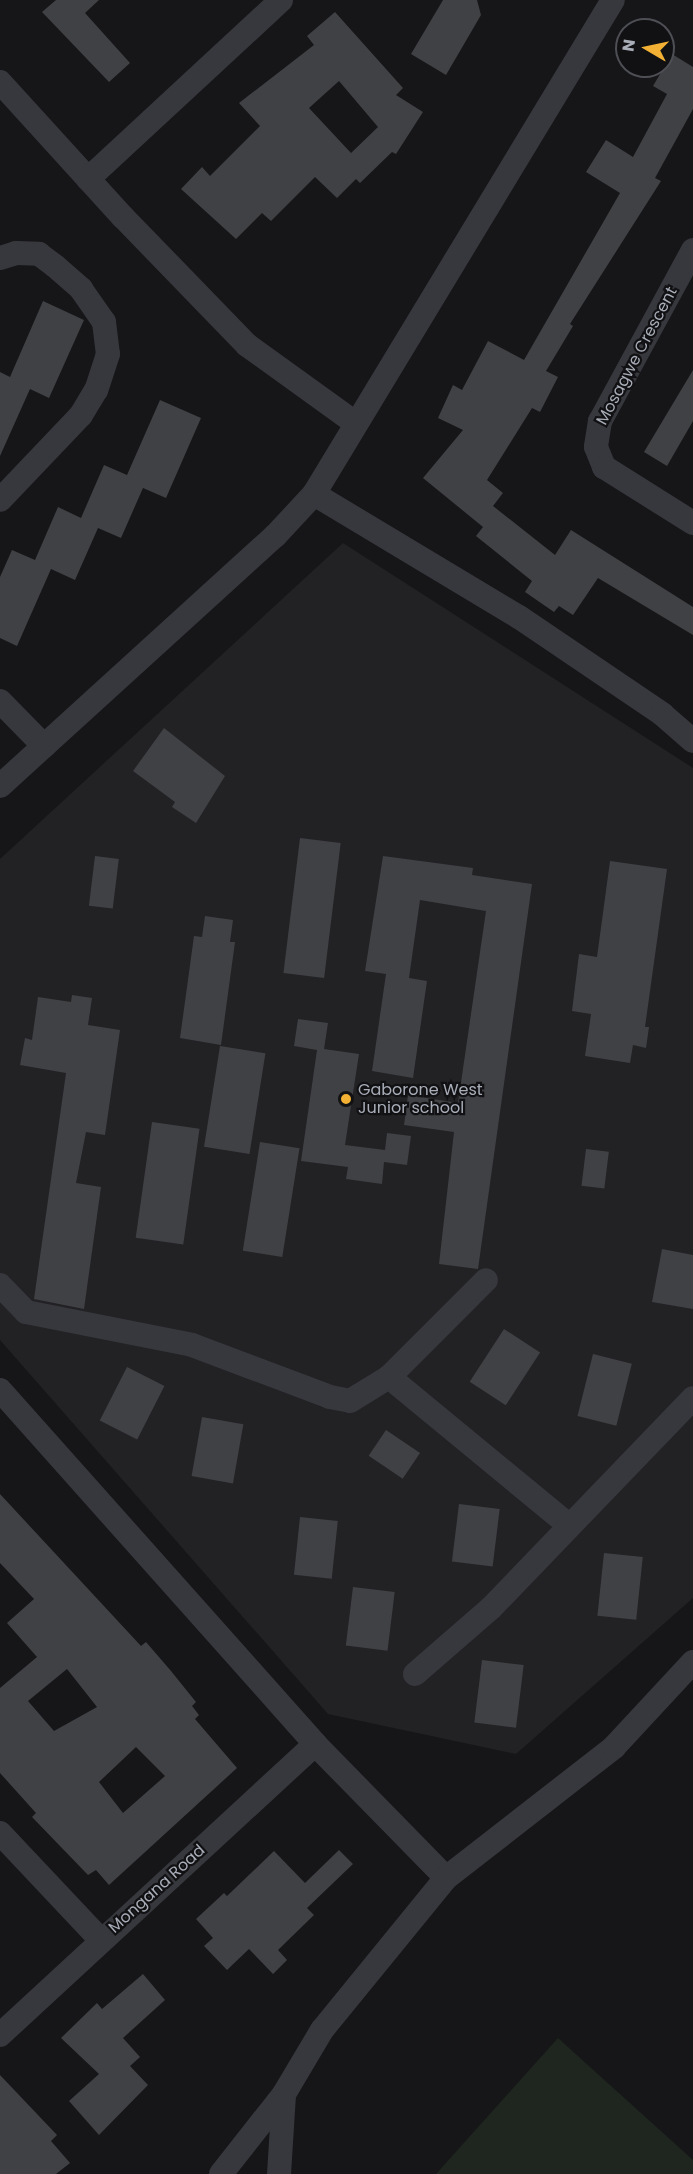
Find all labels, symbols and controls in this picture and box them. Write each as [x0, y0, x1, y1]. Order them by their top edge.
north arrow [615, 18, 675, 78]
text: N [616, 38, 641, 53]
street label: Mosagwe Crescent [592, 284, 682, 428]
place label: Gaborone West Junior school [358, 1080, 483, 1118]
marker: Gaborone West Junior school [339, 1092, 353, 1106]
street label: Mongana Road [105, 1841, 209, 1937]

